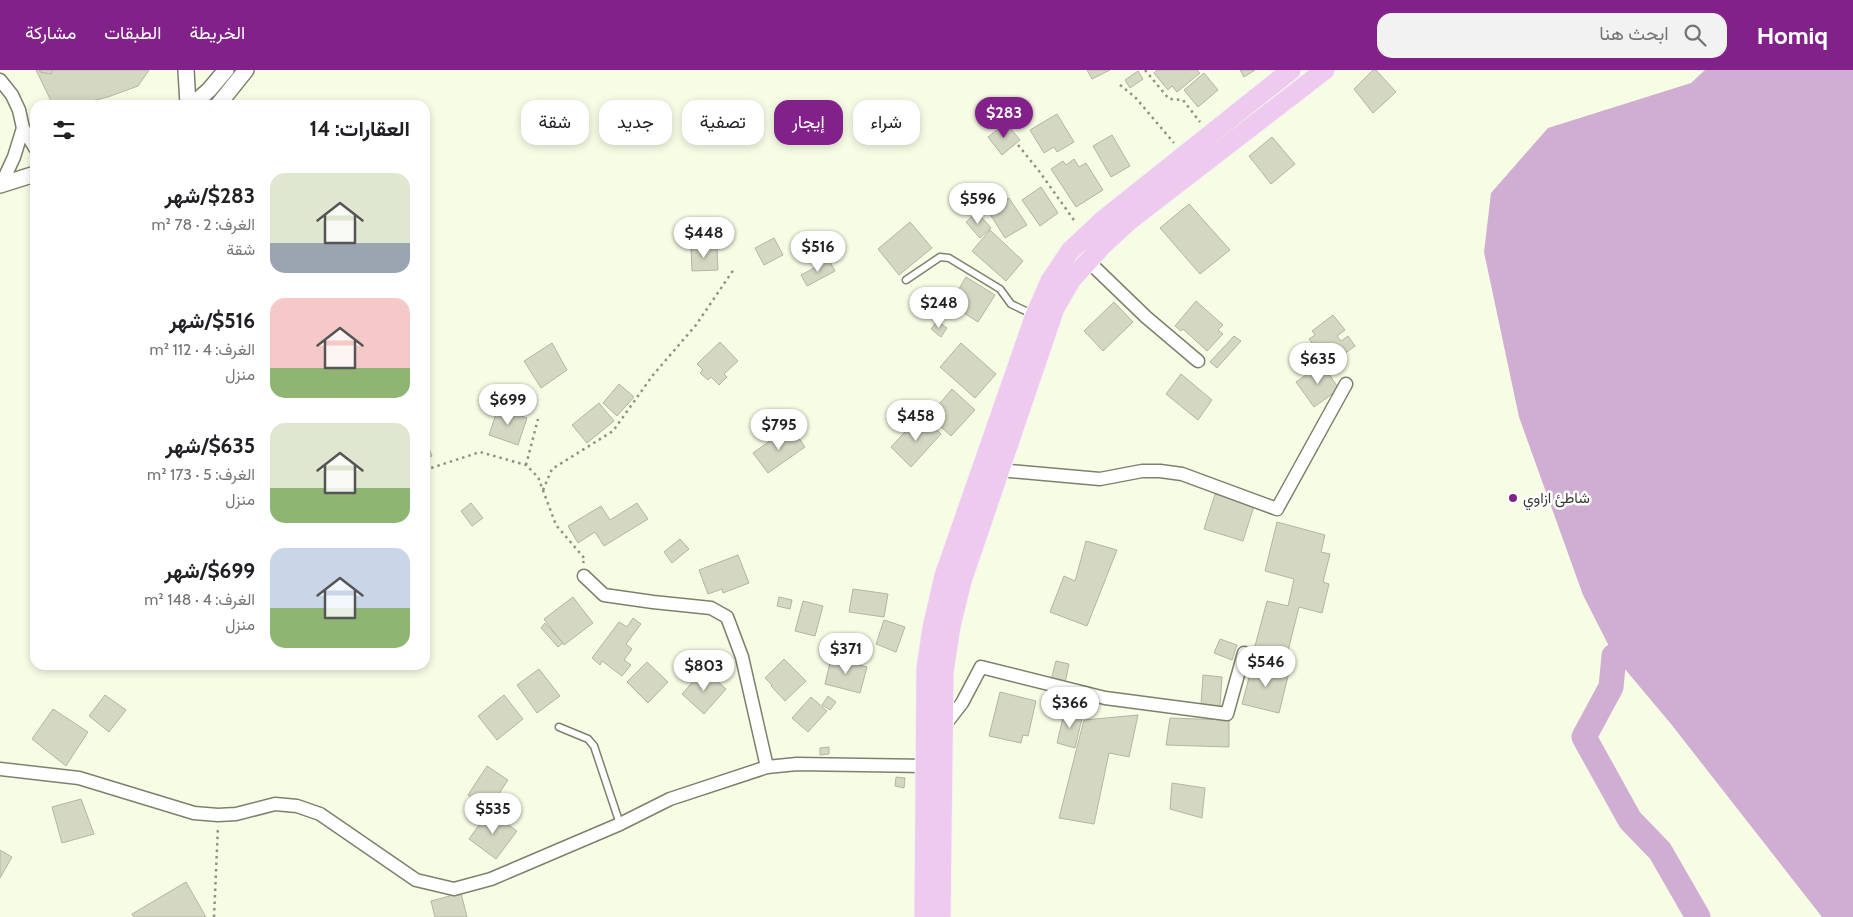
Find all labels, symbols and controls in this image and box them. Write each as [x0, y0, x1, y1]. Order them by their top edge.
search box [1377, 13, 1727, 58]
icon: search [1681, 21, 1709, 49]
text: Homiq [1757, 21, 1828, 50]
text: مشاركة [25, 22, 76, 44]
text: الطبقات [104, 22, 161, 44]
text: الخريطة [189, 22, 245, 44]
text: ابحث هنا [1599, 22, 1669, 45]
pin: $283 [974, 97, 1034, 139]
chip: شقة [521, 100, 589, 145]
chip: جديد [599, 100, 672, 145]
chip: تصفية [682, 100, 764, 145]
chip: إيجار [774, 100, 843, 145]
chip: شراء [853, 100, 920, 145]
text: $283 [986, 103, 1022, 122]
icon: filters [50, 116, 78, 144]
text: العقارات: 14 [309, 116, 410, 141]
pin: $596 [948, 182, 1008, 225]
text: $283/شهر [165, 183, 255, 208]
text: $596 [960, 189, 996, 208]
icon: home [310, 193, 370, 253]
text: الغرف: 2 · 78 m² [152, 215, 255, 234]
pin: $448 [674, 216, 734, 259]
text: $448 [685, 223, 723, 242]
pin: $516 [788, 230, 848, 273]
text: $516 [802, 237, 834, 256]
text: شقة [226, 240, 255, 259]
pin: $248 [909, 286, 969, 329]
text: $248 [920, 293, 958, 312]
text: $516/شهر [169, 308, 255, 333]
icon: home [310, 318, 370, 378]
text: الغرف: 4 · 112 m² [150, 340, 255, 359]
pin: $635 [1288, 342, 1348, 385]
text: $635 [1300, 349, 1336, 368]
text: منزل [225, 365, 255, 384]
pin: $699 [478, 384, 538, 426]
text: $699 [490, 390, 526, 409]
pin: $458 [886, 400, 946, 442]
text: $458 [897, 406, 935, 425]
pin: $795 [749, 408, 809, 451]
text: $795 [761, 415, 797, 434]
text: $635/شهر [165, 433, 255, 458]
icon: home [310, 443, 370, 503]
text: الغرف: 5 · 173 m² [147, 465, 255, 484]
place label: شاطئ ازاوي [1523, 489, 1590, 511]
text: منزل [225, 490, 255, 509]
marker: شاطئ ازاوي [1507, 492, 1519, 504]
text: $699/شهر [164, 558, 255, 583]
icon: home [310, 568, 370, 628]
text: الغرف: 4 · 148 m² [144, 590, 255, 609]
text: منزل [225, 615, 255, 634]
pin: $371 [816, 632, 876, 675]
text: $371 [830, 639, 862, 658]
pin: $546 [1236, 646, 1296, 688]
pin: $803 [674, 650, 734, 692]
text: $546 [1248, 652, 1284, 671]
text: $803 [685, 656, 723, 675]
pin: $366 [1040, 686, 1100, 729]
text: $366 [1052, 693, 1088, 712]
pin: $535 [463, 792, 523, 835]
text: $535 [475, 799, 511, 818]

